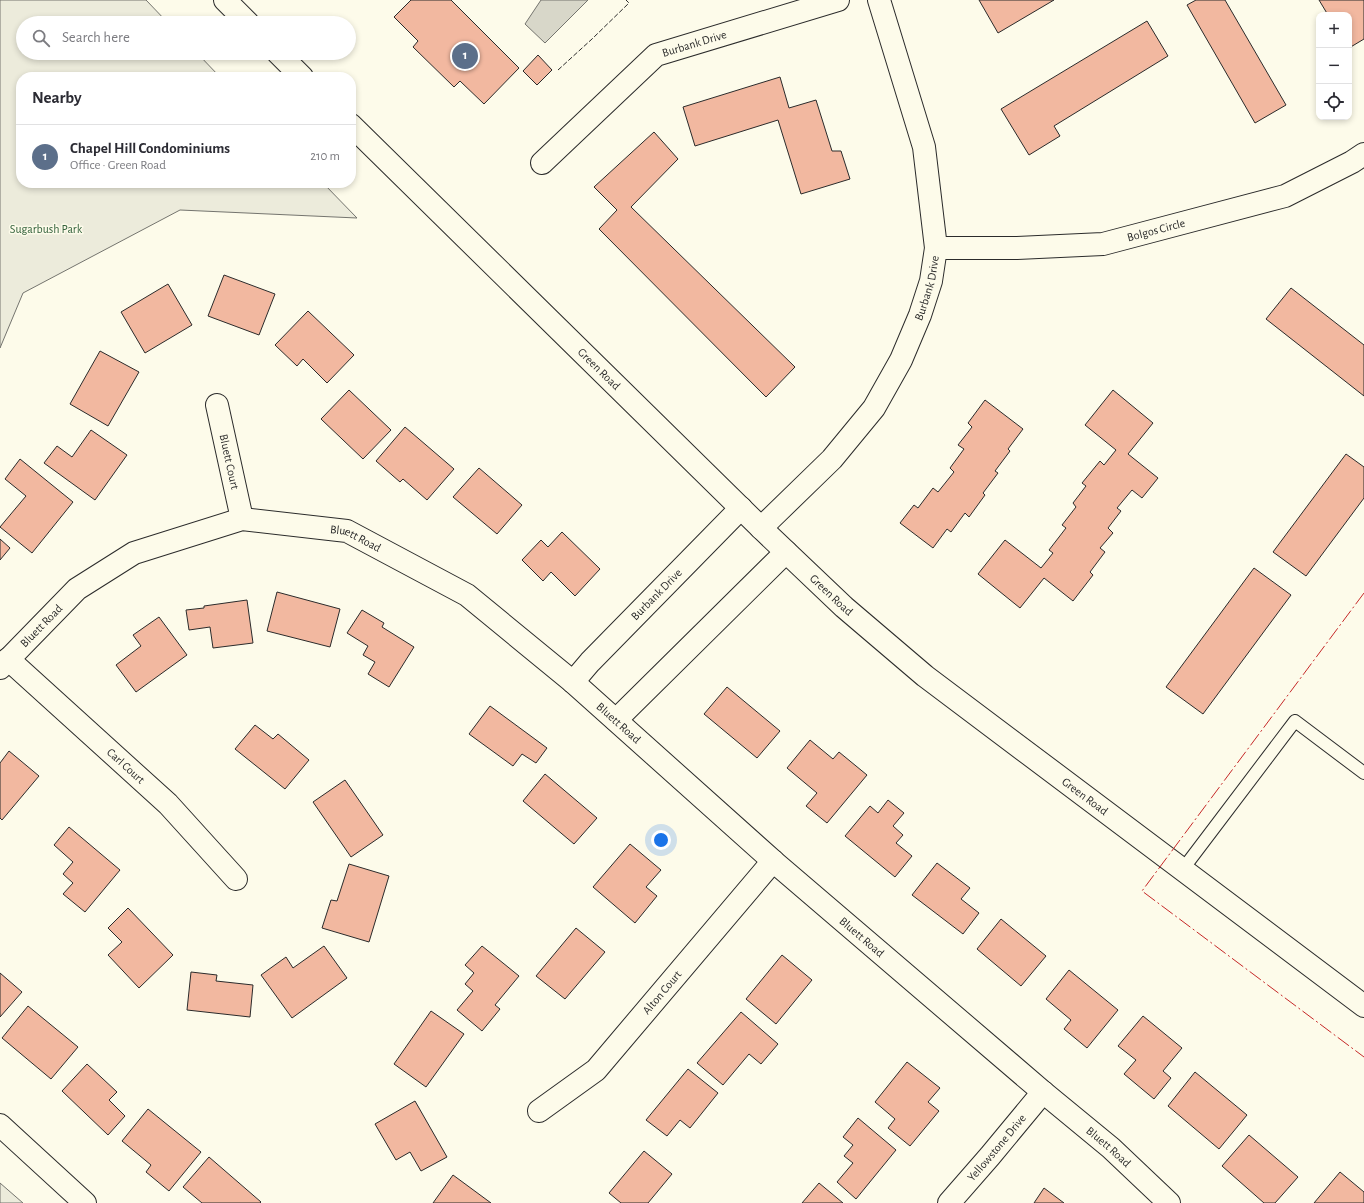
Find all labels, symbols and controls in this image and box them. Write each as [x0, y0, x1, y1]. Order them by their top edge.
map controls [1316, 12, 1352, 120]
button: + [1316, 12, 1352, 48]
search box [16, 16, 356, 60]
icon: search [30, 27, 52, 49]
street label: Burbank Drive [661, 28, 728, 59]
text: Search here [62, 30, 130, 45]
pin: 1 [452, 41, 478, 71]
button: − [1316, 48, 1352, 84]
button: locate [1316, 84, 1352, 120]
text: Nearby [32, 89, 82, 106]
text: Chapel Hill Condominiums [70, 141, 230, 156]
text: 1 [43, 150, 47, 163]
text: 210 m [310, 150, 340, 163]
text: Office · Green Road [70, 159, 166, 172]
street label: Bolgos Circle [1126, 217, 1186, 243]
park label: Sugarbush Park [10, 223, 83, 235]
street label: Burbank Drive [912, 255, 941, 322]
street label: Green Road [576, 346, 623, 392]
street label: Bluett Court [218, 433, 241, 491]
street label: Bluett Road [329, 523, 383, 554]
street label: Burbank Drive [629, 566, 684, 622]
street label: Green Road [808, 572, 855, 618]
street label: Bluett Road [18, 602, 65, 649]
street label: Bluett Road [594, 700, 643, 746]
street label: Carl Court [105, 746, 147, 786]
street label: Green Road [1060, 775, 1110, 817]
your location [651, 830, 671, 850]
street label: Bluett Road [837, 915, 886, 959]
street label: Alton Court [640, 968, 684, 1017]
street label: Yellowstone Drive [965, 1112, 1028, 1183]
street label: Bluett Road [1084, 1124, 1133, 1169]

